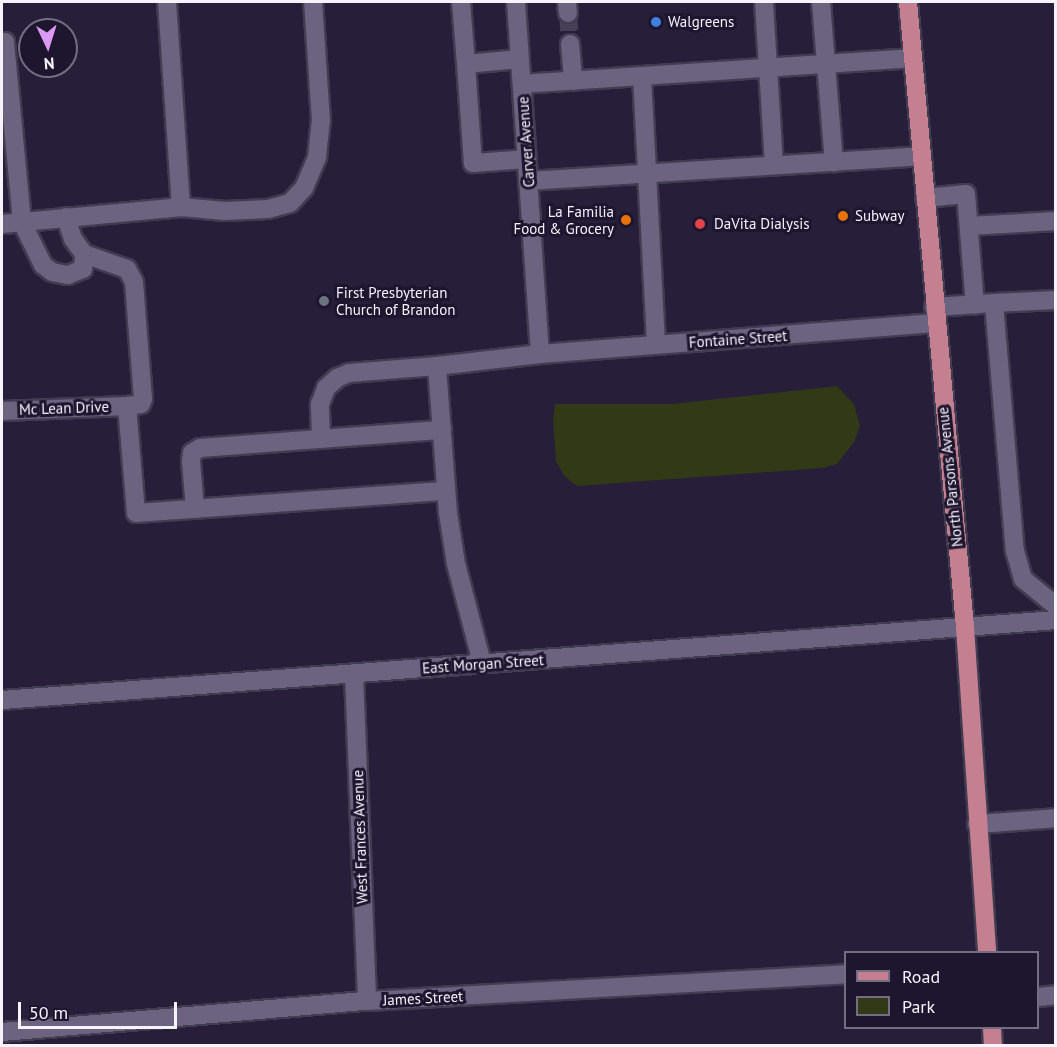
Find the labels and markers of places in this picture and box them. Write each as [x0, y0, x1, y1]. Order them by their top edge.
place label: Walgreens [668, 13, 734, 31]
marker: Walgreens [649, 15, 663, 29]
place label: La Familia Food & Grocery [513, 202, 614, 237]
place label: Subway [855, 207, 904, 225]
marker: Subway [836, 209, 850, 223]
marker: La Familia Food & Grocery [619, 213, 633, 227]
marker: DaVita Dialysis [691, 215, 709, 233]
place label: DaVita Dialysis [714, 215, 810, 233]
place label: First Presbyterian Church of Brandon [336, 283, 455, 318]
marker: First Presbyterian Church of Brandon [317, 294, 331, 308]

